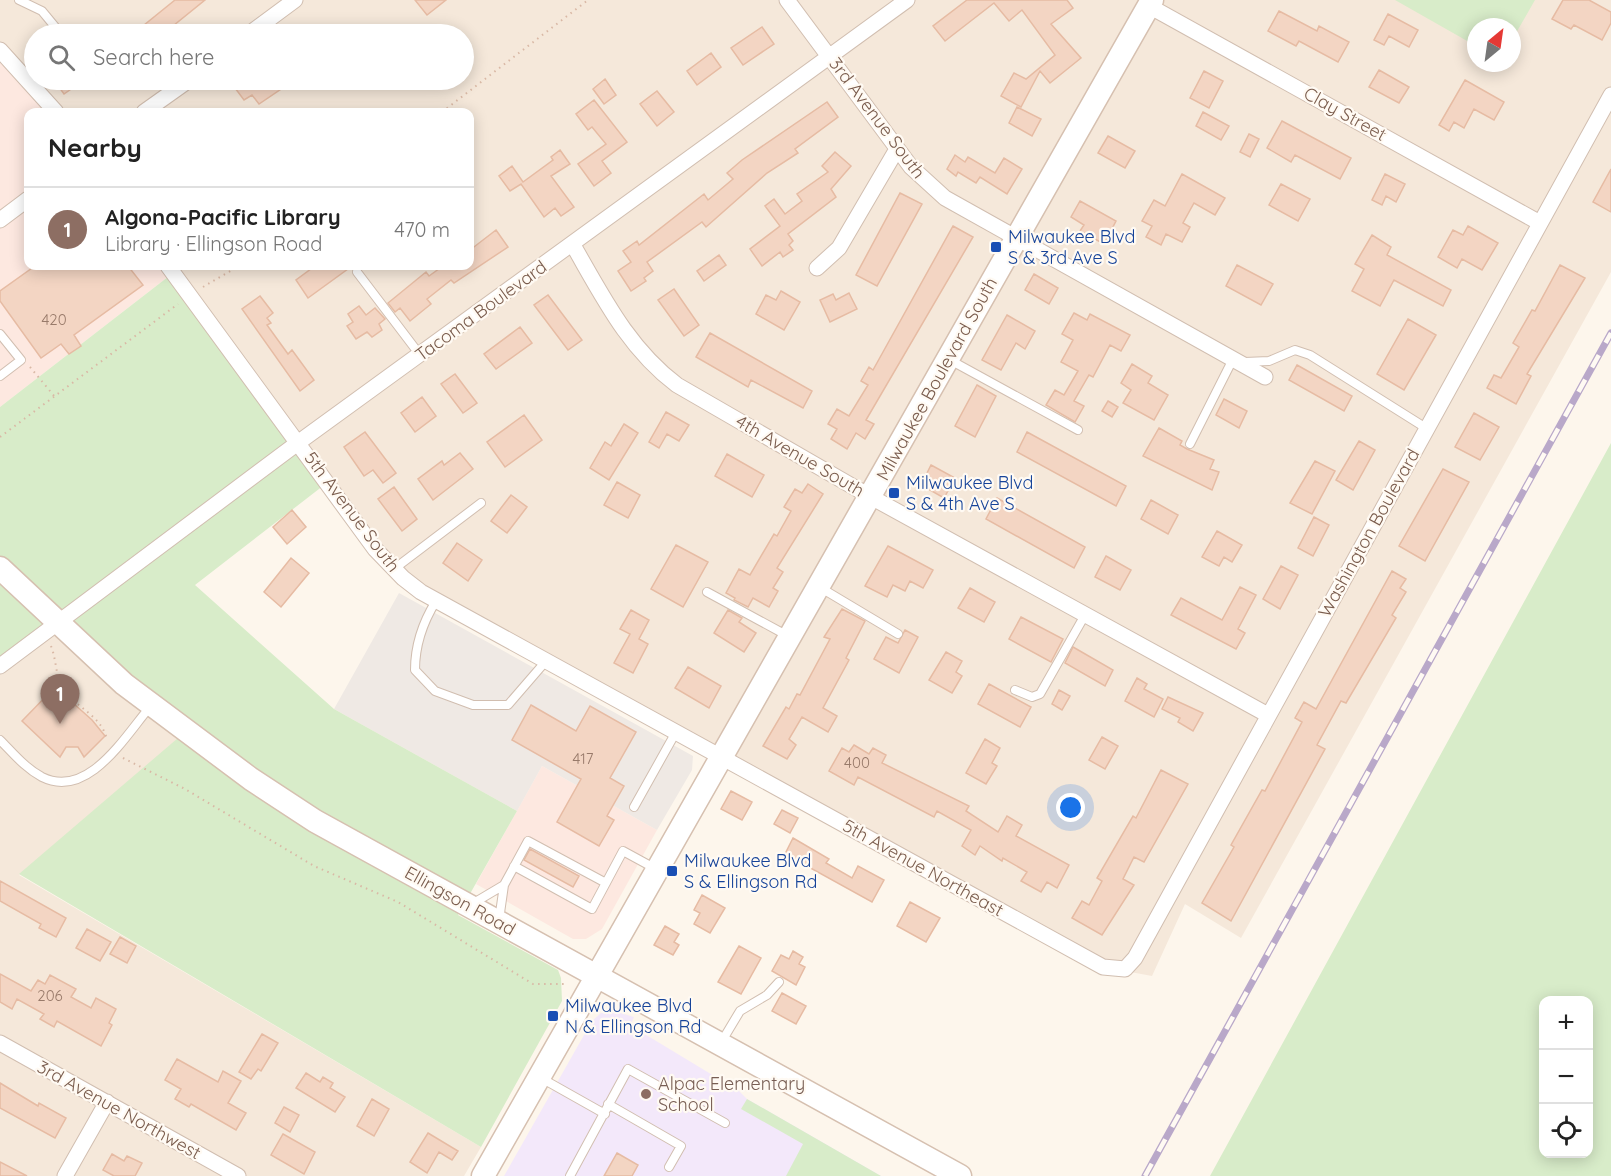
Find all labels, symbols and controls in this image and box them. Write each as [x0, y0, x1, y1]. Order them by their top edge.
north arrow [1467, 18, 1521, 72]
search box [24, 24, 474, 90]
icon: search [45, 41, 78, 74]
text: Search here [93, 43, 214, 71]
street label: 3rd Avenue South [824, 53, 930, 183]
street label: Clay Street [1300, 81, 1391, 146]
text: Nearby [48, 131, 142, 164]
text: Algona-Pacific Library [105, 203, 341, 231]
text: 1 [64, 217, 71, 242]
text: 470 m [394, 217, 450, 242]
place label: Milwaukee Blvd S & 3rd Ave S [1008, 225, 1135, 269]
text: Library · Ellingson Road [105, 231, 322, 256]
marker: Milwaukee Blvd S & 3rd Ave S [989, 240, 1003, 254]
street label: Tacoma Boulevard [410, 255, 551, 366]
street label: Milwaukee Boulevard South [871, 273, 1002, 484]
house number: 420 [41, 310, 67, 329]
street label: 4th Avenue South [732, 409, 869, 502]
street label: Washington Boulevard [1313, 444, 1424, 621]
street label: 5th Avenue South [300, 447, 405, 577]
place label: Milwaukee Blvd S & 4th Ave S [906, 471, 1033, 515]
marker: Milwaukee Blvd S & 4th Ave S [887, 486, 901, 500]
pin: 1 [40, 674, 80, 724]
house number: 417 [572, 749, 594, 768]
house number: 400 [844, 753, 870, 772]
your location [1056, 793, 1085, 822]
street label: 5th Avenue Northeast [839, 814, 1008, 921]
place label: Milwaukee Blvd S & Ellingson Rd [684, 849, 818, 893]
street label: Ellingson Road [401, 861, 520, 940]
marker: Milwaukee Blvd S & Ellingson Rd [665, 864, 679, 878]
house number: 206 [37, 986, 63, 1005]
place label: Milwaukee Blvd N & Ellingson Rd [565, 994, 701, 1038]
map controls [1539, 996, 1593, 1158]
button: + [1539, 996, 1593, 1050]
marker: Milwaukee Blvd N & Ellingson Rd [546, 1009, 560, 1023]
button: − [1539, 1050, 1593, 1104]
street label: 3rd Avenue Northwest [33, 1055, 205, 1164]
place label: Alpac Elementary School [658, 1072, 805, 1116]
marker: Alpac Elementary School [639, 1087, 653, 1101]
button: locate [1539, 1104, 1593, 1158]

